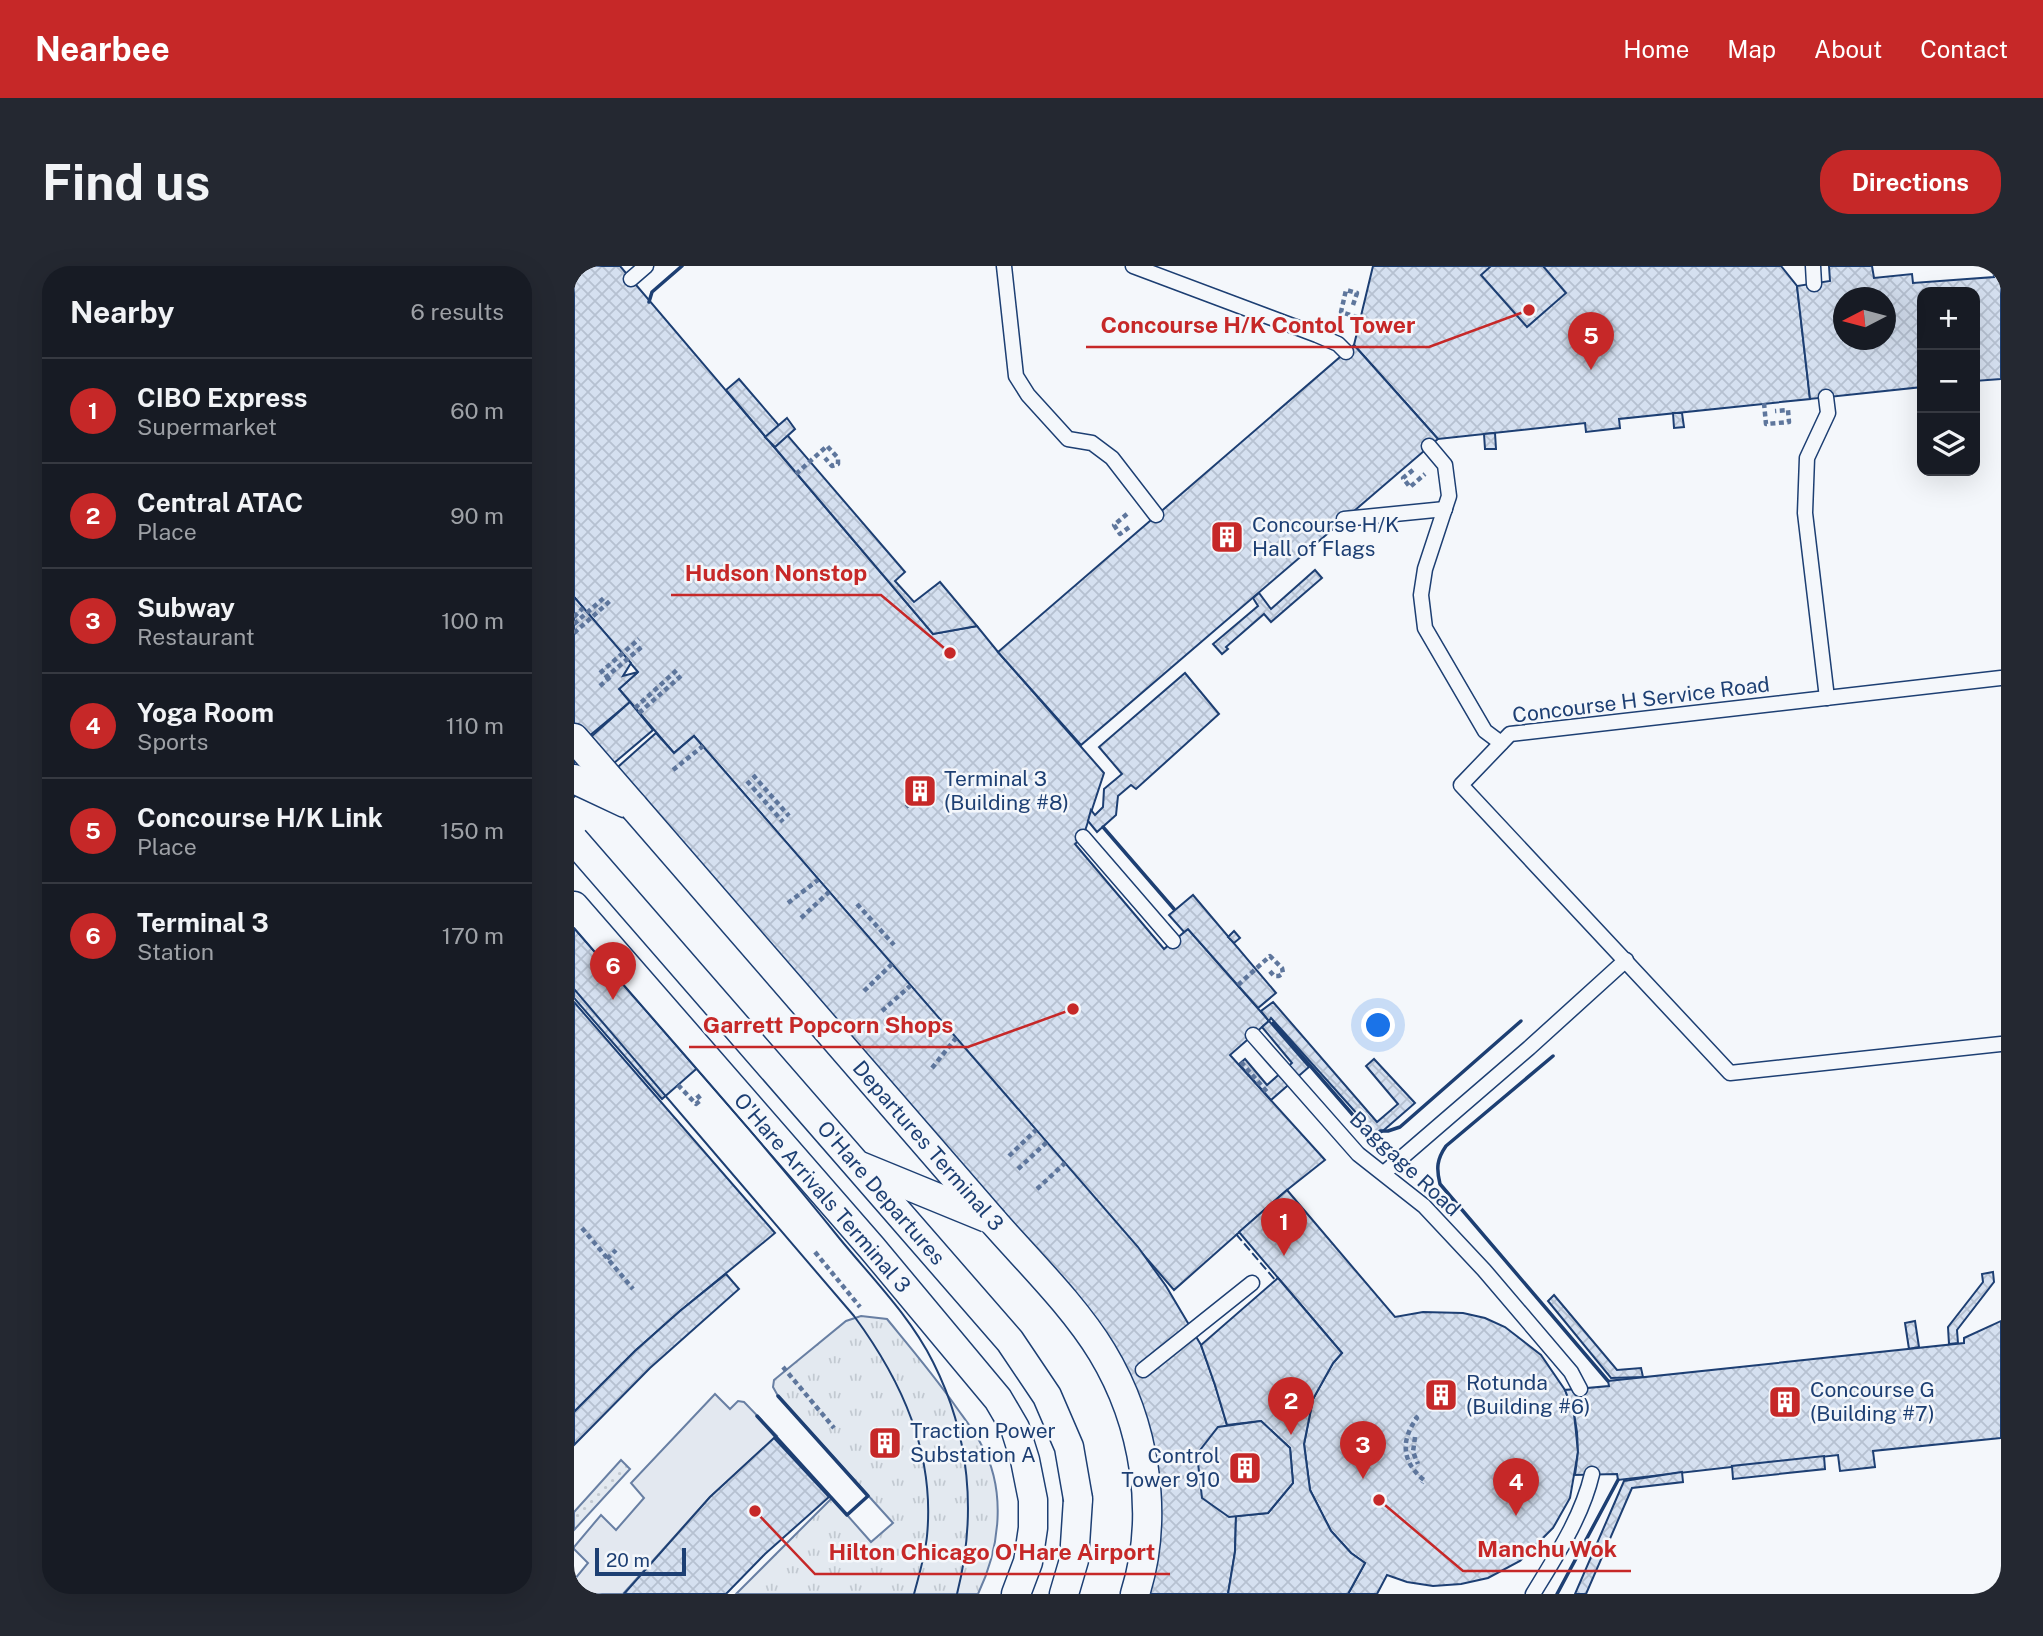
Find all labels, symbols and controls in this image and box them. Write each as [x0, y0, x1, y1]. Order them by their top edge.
text: Nearbee [35, 30, 170, 68]
text: Home [1623, 35, 1689, 63]
text: Map [1727, 35, 1776, 63]
text: About [1814, 35, 1882, 63]
text: Contact [1920, 35, 2008, 63]
button: Directions [1820, 150, 2001, 214]
text: Find us [42, 153, 210, 211]
north arrow [1833, 287, 1896, 350]
map controls [1917, 287, 1980, 476]
button: + [1917, 287, 1980, 350]
text: Nearby [70, 294, 174, 330]
text: 6 results [411, 298, 504, 325]
callout: Concourse H/K Contol Tower [1086, 303, 1429, 347]
text: Concourse H/K Contol Tower [1100, 311, 1416, 338]
pin: 5 [1568, 312, 1614, 370]
button: − [1917, 350, 1980, 413]
text: CIBO Express [137, 382, 307, 413]
text: 1 [88, 397, 98, 424]
text: 60 m [450, 397, 504, 424]
text: Supermarket [137, 413, 277, 440]
button: layers [1917, 413, 1980, 476]
text: Central ATAC [137, 487, 303, 518]
text: 2 [86, 502, 100, 529]
text: 90 m [450, 502, 504, 529]
place label: Concourse H/K Hall of Flags [1252, 512, 1399, 561]
text: Place [137, 518, 197, 545]
building icon: Concourse H/K Hall of Flags [1208, 518, 1246, 556]
callout: Hudson Nonstop [671, 551, 881, 595]
text: Hudson Nonstop [685, 559, 867, 586]
text: Subway [137, 592, 235, 623]
text: 3 [85, 607, 101, 634]
text: 100 m [441, 607, 504, 634]
text: Restaurant [137, 623, 255, 650]
street label: Concourse H Service Road [1511, 671, 1771, 728]
text: Yoga Room [137, 697, 274, 728]
text: 4 [85, 712, 101, 739]
text: 110 m [446, 712, 504, 739]
text: Sports [137, 728, 208, 755]
place label: Terminal 3 (Building #8) [944, 766, 1069, 815]
building icon: Terminal 3 (Building #8) [901, 772, 939, 810]
text: Concourse H/K Link [137, 802, 383, 833]
text: 5 [85, 817, 101, 844]
text: 150 m [440, 817, 504, 844]
text: Place [137, 833, 197, 860]
text: Terminal 3 [137, 907, 269, 938]
text: 6 [85, 922, 101, 949]
text: 170 m [442, 922, 504, 949]
text: Station [137, 938, 214, 965]
pin: 6 [590, 942, 636, 1000]
callout: Garrett Popcorn Shops [689, 1003, 968, 1047]
your location [1361, 1008, 1395, 1042]
text: Garrett Popcorn Shops [703, 1011, 953, 1038]
street label: Departures Terminal 3 [848, 1055, 1009, 1236]
street label: O'Hare Arrivals Terminal 3 [729, 1088, 916, 1298]
street label: Baggage Road [1345, 1106, 1466, 1221]
street label: O'Hare Departures [812, 1116, 951, 1270]
pin: 1 [1261, 1198, 1307, 1256]
place label: Rotunda (Building #6) [1466, 1370, 1590, 1419]
building icon: Rotunda (Building #6) [1422, 1376, 1460, 1414]
pin: 2 [1268, 1377, 1314, 1435]
place label: Concourse G (Building #7) [1810, 1377, 1935, 1426]
building icon: Concourse G (Building #7) [1766, 1383, 1804, 1421]
place label: Traction Power Substation A [910, 1418, 1056, 1467]
pin: 3 [1340, 1421, 1386, 1479]
building icon: Traction Power Substation A [866, 1424, 904, 1462]
place label: Control Tower 910 [1121, 1443, 1220, 1492]
building icon: Control Tower 910 [1226, 1449, 1264, 1487]
pin: 4 [1493, 1458, 1539, 1516]
callout: Manchu Wok [1463, 1527, 1631, 1571]
callout: Hilton Chicago O'Hare Airport [815, 1530, 1170, 1574]
text: Manchu Wok [1477, 1535, 1617, 1562]
text: Hilton Chicago O'Hare Airport [829, 1538, 1155, 1565]
scale bar [595, 1545, 686, 1577]
text: 20 m [606, 1549, 650, 1571]

